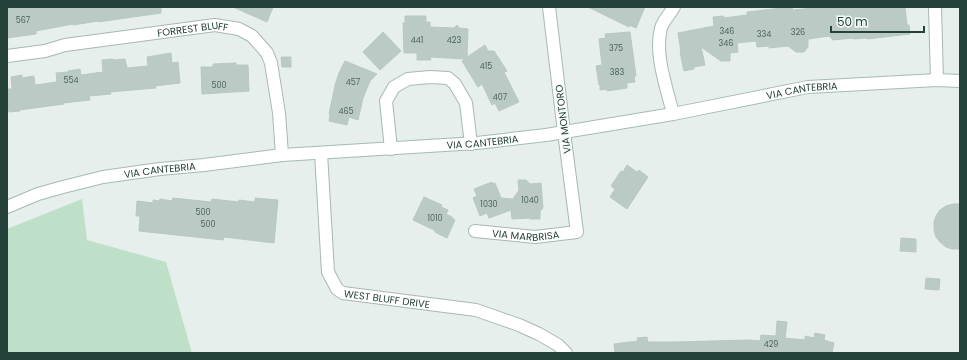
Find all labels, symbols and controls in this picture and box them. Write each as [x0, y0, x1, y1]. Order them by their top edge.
scale bar [831, 8, 924, 34]
text: 50 m [837, 13, 868, 30]
house number: 567 [16, 15, 31, 26]
street label: FORREST BLUFF [156, 17, 229, 40]
house number: 346 [720, 26, 734, 37]
house number: 326 [791, 27, 805, 38]
house number: 334 [757, 29, 771, 40]
house number: 441 [411, 35, 423, 46]
house number: 423 [447, 35, 461, 46]
house number: 346 [719, 38, 733, 49]
house number: 375 [609, 43, 623, 54]
house number: 415 [480, 61, 492, 72]
house number: 383 [610, 67, 625, 78]
house number: 554 [63, 75, 79, 86]
house number: 457 [346, 77, 361, 88]
street label: VIA CANTEBRIA [765, 78, 838, 103]
house number: 500 [211, 80, 227, 91]
street label: VIA MONTORO [551, 84, 575, 154]
house number: 407 [493, 92, 508, 103]
house number: 465 [338, 106, 354, 117]
street label: VIA CANTEBRIA [446, 131, 519, 152]
street label: VIA CANTEBRIA [123, 158, 197, 181]
house number: 1040 [521, 195, 539, 206]
house number: 1030 [480, 199, 498, 210]
house number: 500 [195, 207, 211, 218]
house number: 1010 [427, 213, 443, 224]
house number: 500 [200, 219, 216, 230]
street label: VIA MARBRISA [491, 225, 560, 245]
street label: WEST BLUFF DRIVE [343, 286, 431, 312]
house number: 429 [764, 339, 778, 350]

